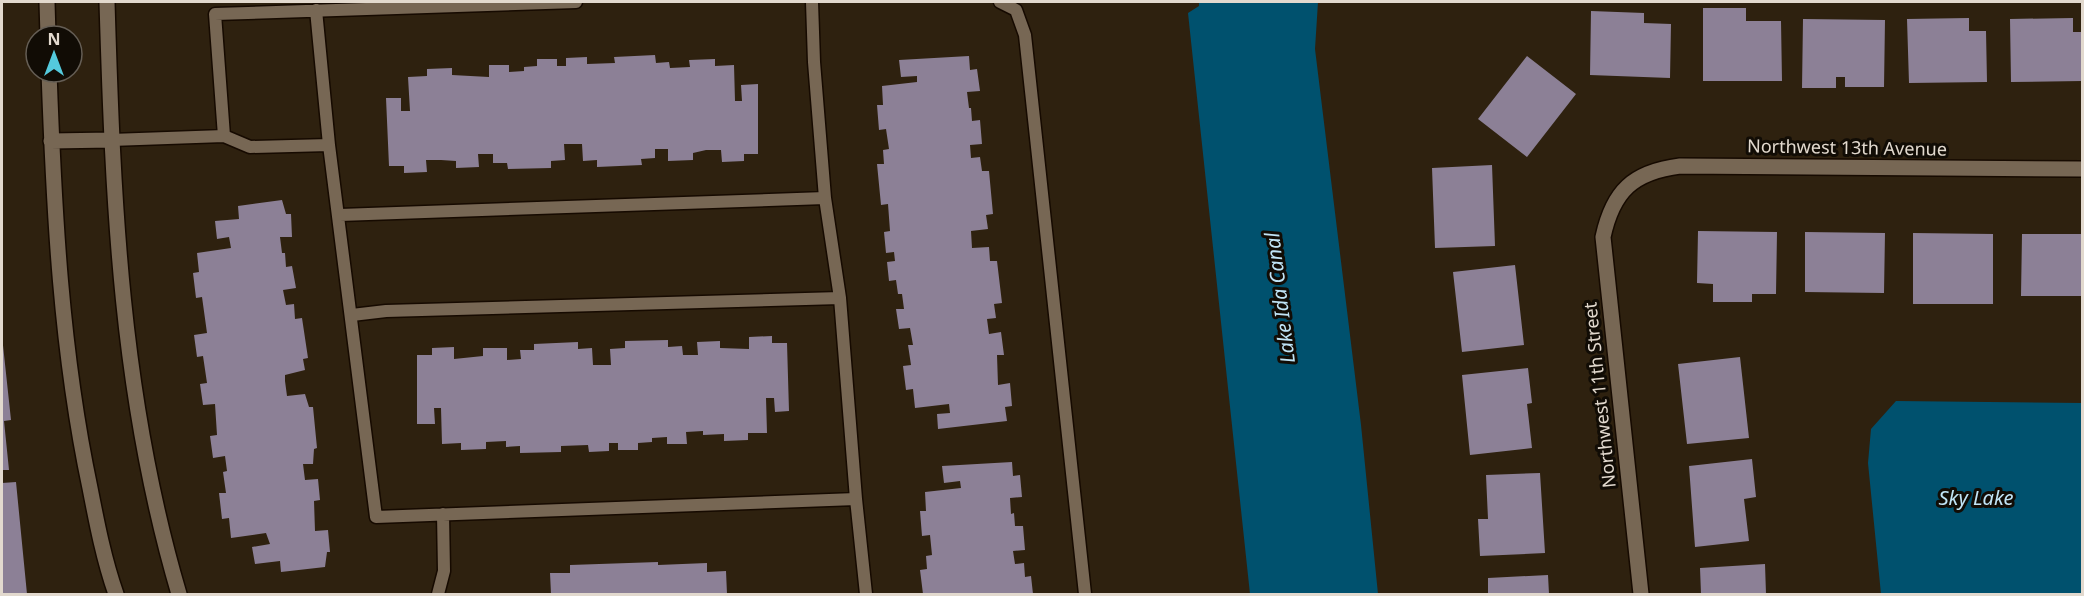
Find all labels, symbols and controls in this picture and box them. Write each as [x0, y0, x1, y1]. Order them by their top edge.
north arrow [24, 24, 84, 84]
text: N [47, 28, 61, 50]
street label: Northwest 13th Avenue [1747, 133, 1947, 161]
water label: Lake Ida Canal [1258, 230, 1301, 365]
street label: Northwest 11th Street [1577, 300, 1621, 489]
water label: Sky Lake [1939, 484, 2013, 511]

